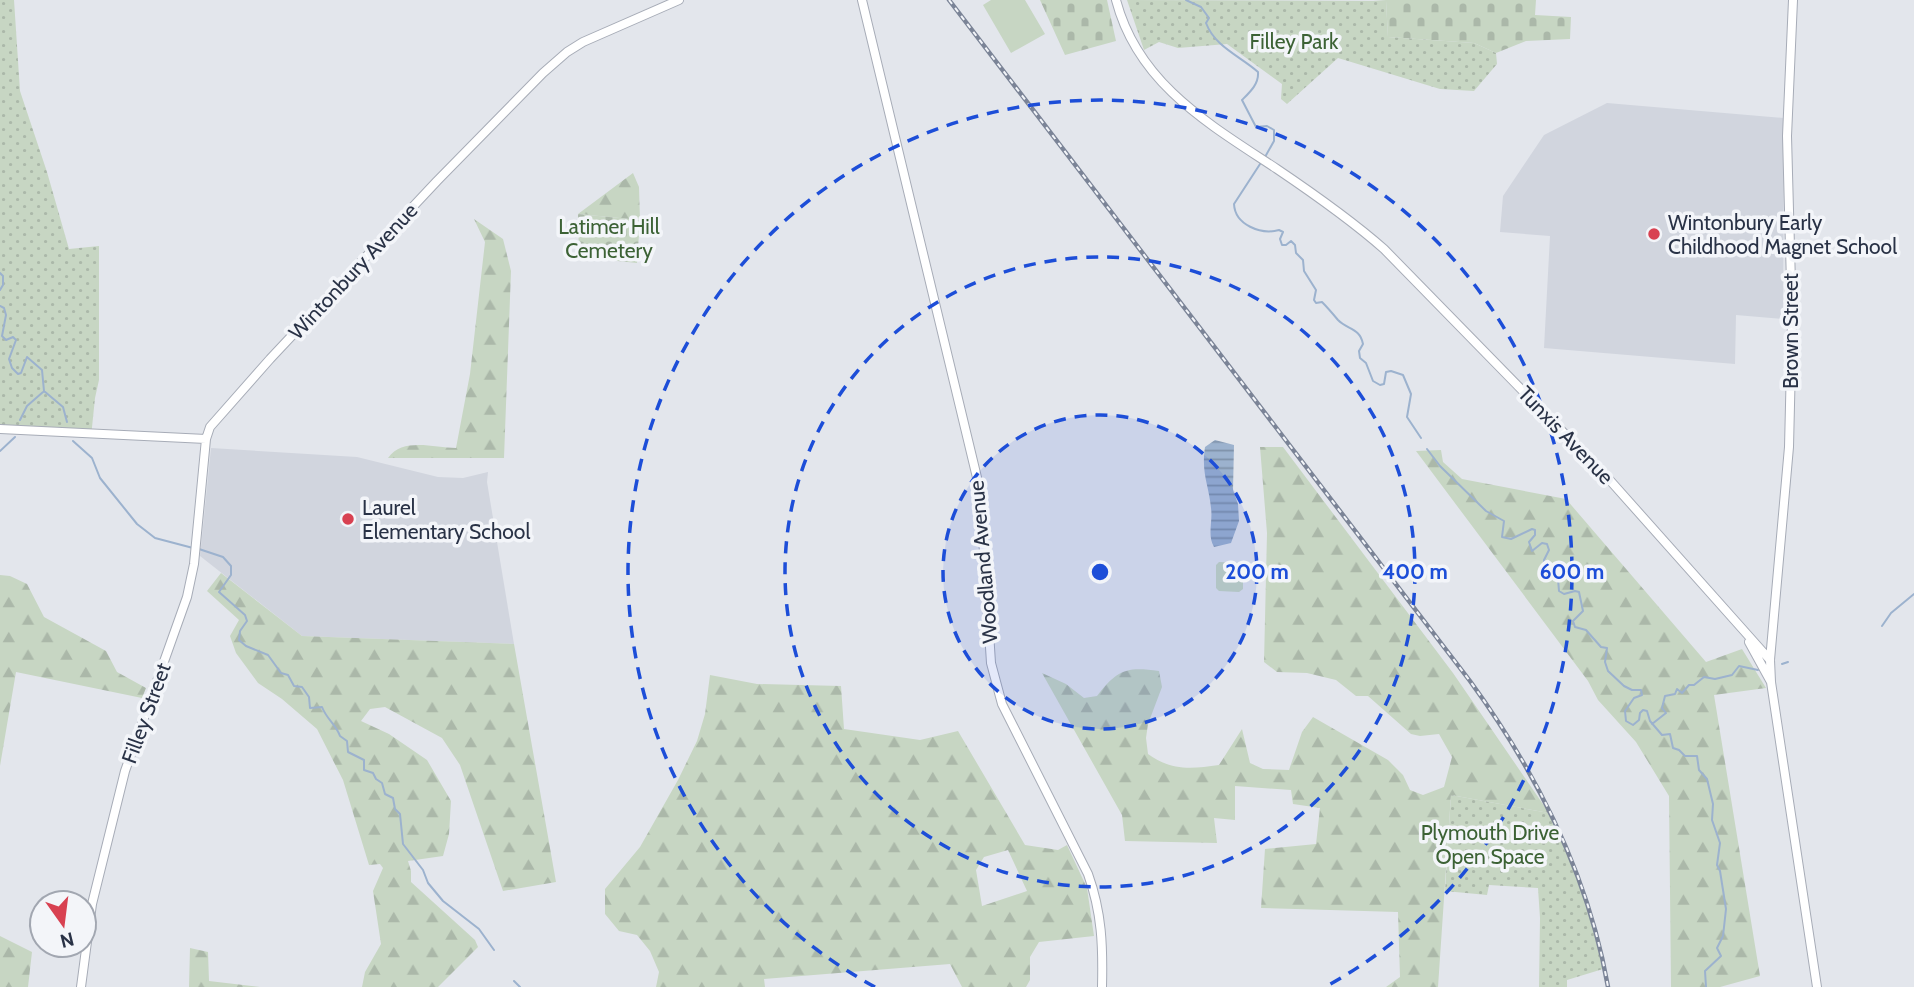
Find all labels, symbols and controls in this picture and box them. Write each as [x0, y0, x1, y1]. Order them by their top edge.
park label: Filley Park [1250, 29, 1339, 54]
street label: Wintonbury Avenue [283, 197, 423, 344]
place label: Wintonbury Early Childhood Magnet School [1668, 210, 1897, 259]
park label: Latimer Hill Cemetery [558, 214, 660, 263]
marker: Wintonbury Early Childhood Magnet School [1646, 226, 1662, 242]
street label: Brown Street [1778, 273, 1803, 389]
street label: Tunxis Avenue [1513, 381, 1619, 489]
street label: Woodland Avenue [963, 479, 1003, 645]
place label: Laurel Elementary School [362, 495, 530, 544]
marker: Laurel Elementary School [340, 511, 356, 527]
text: 200 m [1225, 559, 1289, 584]
text: 400 m [1382, 559, 1448, 584]
text: 600 m [1540, 559, 1604, 584]
centre of rings [1088, 560, 1112, 584]
street label: Filley Street [116, 659, 176, 767]
park label: Plymouth Drive Open Space [1421, 820, 1560, 869]
north arrow [28, 889, 98, 959]
text: N [58, 927, 76, 953]

